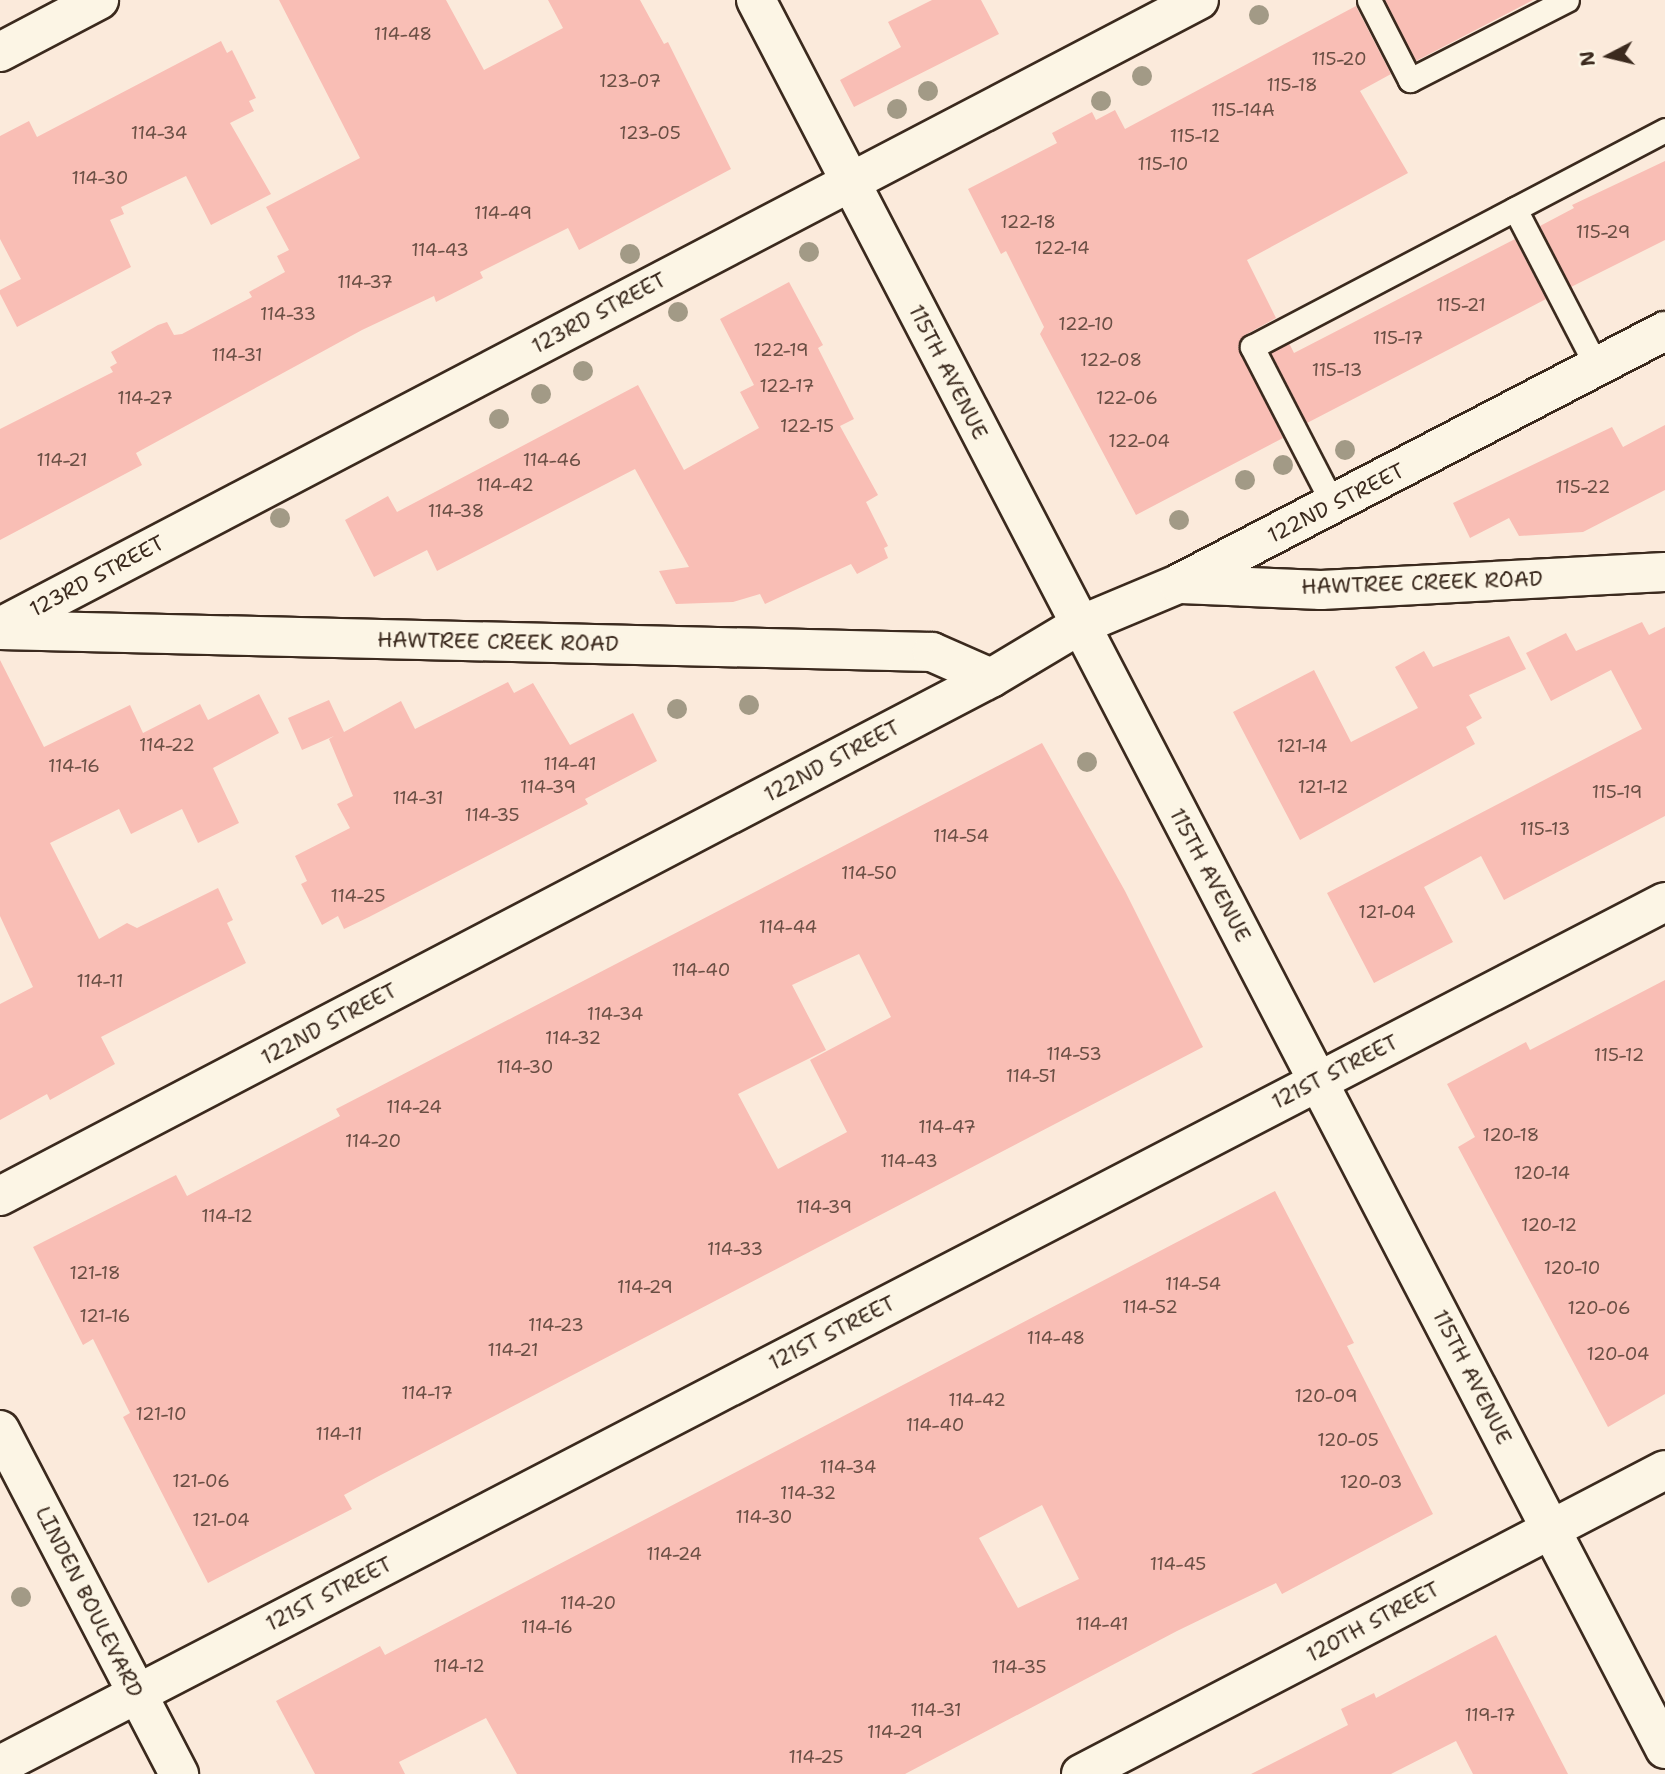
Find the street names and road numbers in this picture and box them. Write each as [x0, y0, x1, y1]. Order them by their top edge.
street label: 123RD STREET [527, 267, 671, 359]
street label: 115TH AVENUE [903, 300, 993, 444]
street label: 122ND STREET [1263, 458, 1409, 548]
street label: 123RD STREET [25, 530, 169, 622]
street label: HAWTREE CREEK ROAD [1301, 566, 1543, 600]
street label: HAWTREE CREEK ROAD [377, 627, 619, 657]
street label: 122ND STREET [760, 715, 904, 807]
street label: 115TH AVENUE [1164, 804, 1256, 946]
street label: 122ND STREET [257, 978, 401, 1070]
street label: 121ST STREET [1268, 1029, 1402, 1115]
street label: 121ST STREET [765, 1290, 899, 1376]
street label: 115TH AVENUE [1427, 1305, 1517, 1449]
street label: LINDEN BOULEVARD [30, 1502, 148, 1702]
street label: 121ST STREET [262, 1551, 396, 1637]
street label: 120TH STREET [1302, 1576, 1444, 1668]

